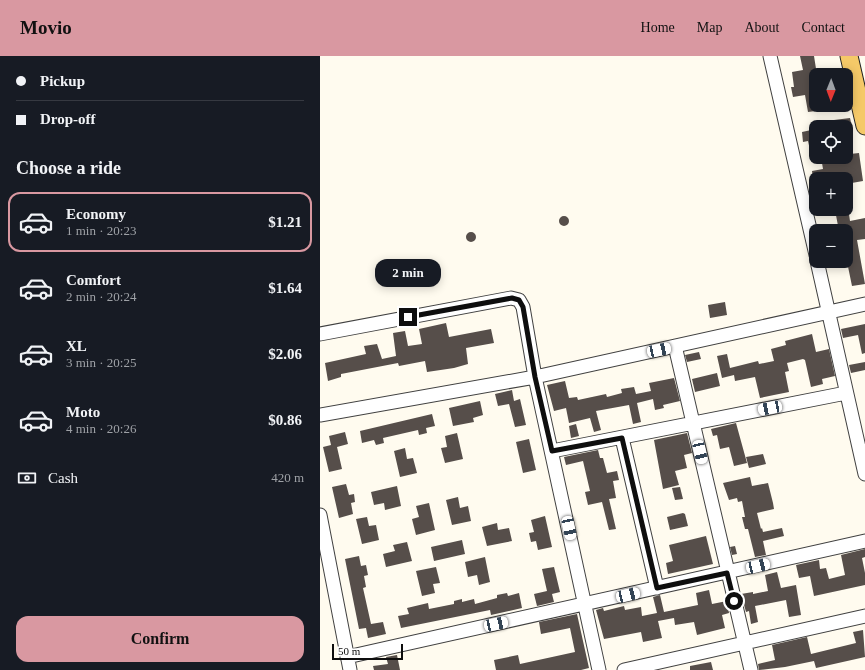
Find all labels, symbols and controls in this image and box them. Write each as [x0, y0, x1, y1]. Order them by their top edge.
text: Movio [20, 17, 72, 38]
text: Home [641, 20, 675, 35]
text: Map [697, 20, 722, 35]
text: About [744, 20, 779, 35]
text: Contact [801, 20, 845, 35]
north arrow [809, 68, 853, 112]
map controls [809, 68, 853, 268]
text: Pickup [40, 73, 85, 89]
text: Drop-off [40, 111, 96, 127]
button: locate [809, 120, 853, 164]
text: Choose a ride [16, 158, 121, 178]
button: + [809, 172, 853, 216]
icon: car [18, 204, 54, 240]
text: Economy [66, 206, 126, 222]
text: $1.21 [268, 214, 302, 230]
text: 1 min · 20:23 [66, 223, 136, 238]
button: − [809, 224, 853, 268]
callout: 2 min [375, 259, 441, 287]
text: 2 min [392, 265, 424, 280]
icon: car [18, 270, 54, 306]
text: Comfort [66, 272, 121, 288]
text: $1.64 [268, 280, 302, 296]
text: 2 min · 20:24 [66, 289, 136, 304]
route end [399, 308, 417, 326]
icon: car [18, 336, 54, 372]
text: XL [66, 338, 87, 354]
car [646, 342, 672, 358]
text: $2.06 [268, 346, 302, 362]
text: 3 min · 20:25 [66, 355, 136, 370]
car [757, 400, 783, 416]
icon: car [18, 402, 54, 438]
text: Moto [66, 404, 100, 420]
text: $0.86 [268, 412, 302, 428]
text: 4 min · 20:26 [66, 421, 136, 436]
car [691, 439, 709, 465]
icon: cash [16, 467, 38, 489]
text: Cash [48, 470, 78, 486]
text: 420 m [271, 470, 304, 485]
car [561, 515, 577, 541]
car [745, 557, 771, 575]
car [615, 586, 641, 604]
route start [725, 592, 743, 610]
button: Confirm [16, 616, 304, 662]
car [483, 616, 509, 632]
scale bar [332, 642, 403, 661]
text: 50 m [338, 645, 360, 657]

